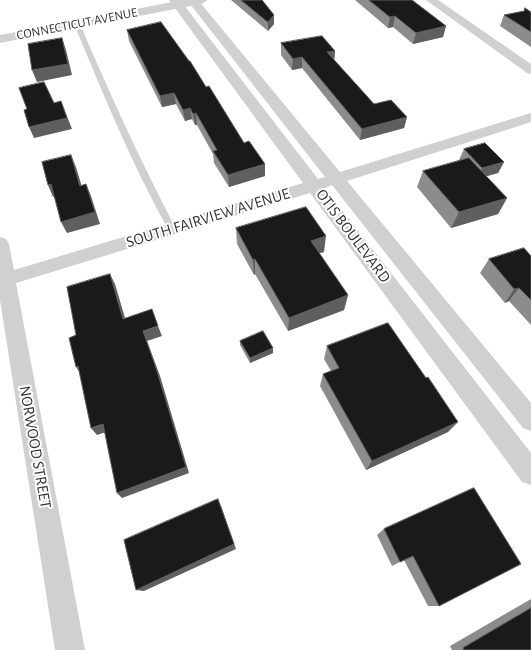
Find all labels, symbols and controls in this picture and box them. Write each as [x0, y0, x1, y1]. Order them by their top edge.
street label: CONNECTICUT AVENUE [15, 5, 139, 43]
street label: SOUTH FAIRVIEW AVENUE [124, 184, 292, 252]
street label: OTIS BOULEVARD [312, 185, 394, 287]
street label: NORWOOD STREET [15, 384, 55, 510]

